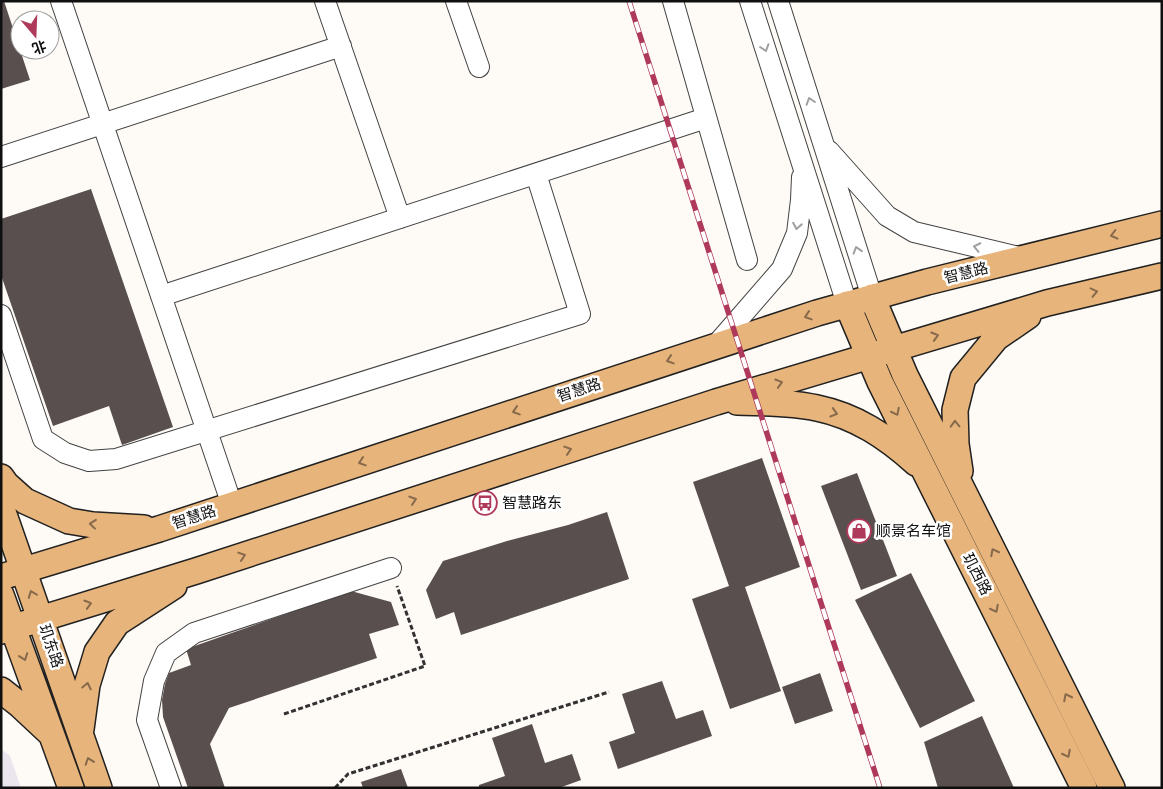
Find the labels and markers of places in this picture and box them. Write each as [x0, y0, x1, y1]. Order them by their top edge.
bus stop icon: 智慧路东 [472, 490, 498, 516]
place label: 智慧路东 [502, 490, 562, 513]
shop icon: 顺景名车馆 [846, 518, 872, 544]
place label: 顺景名车馆 [876, 518, 951, 541]

